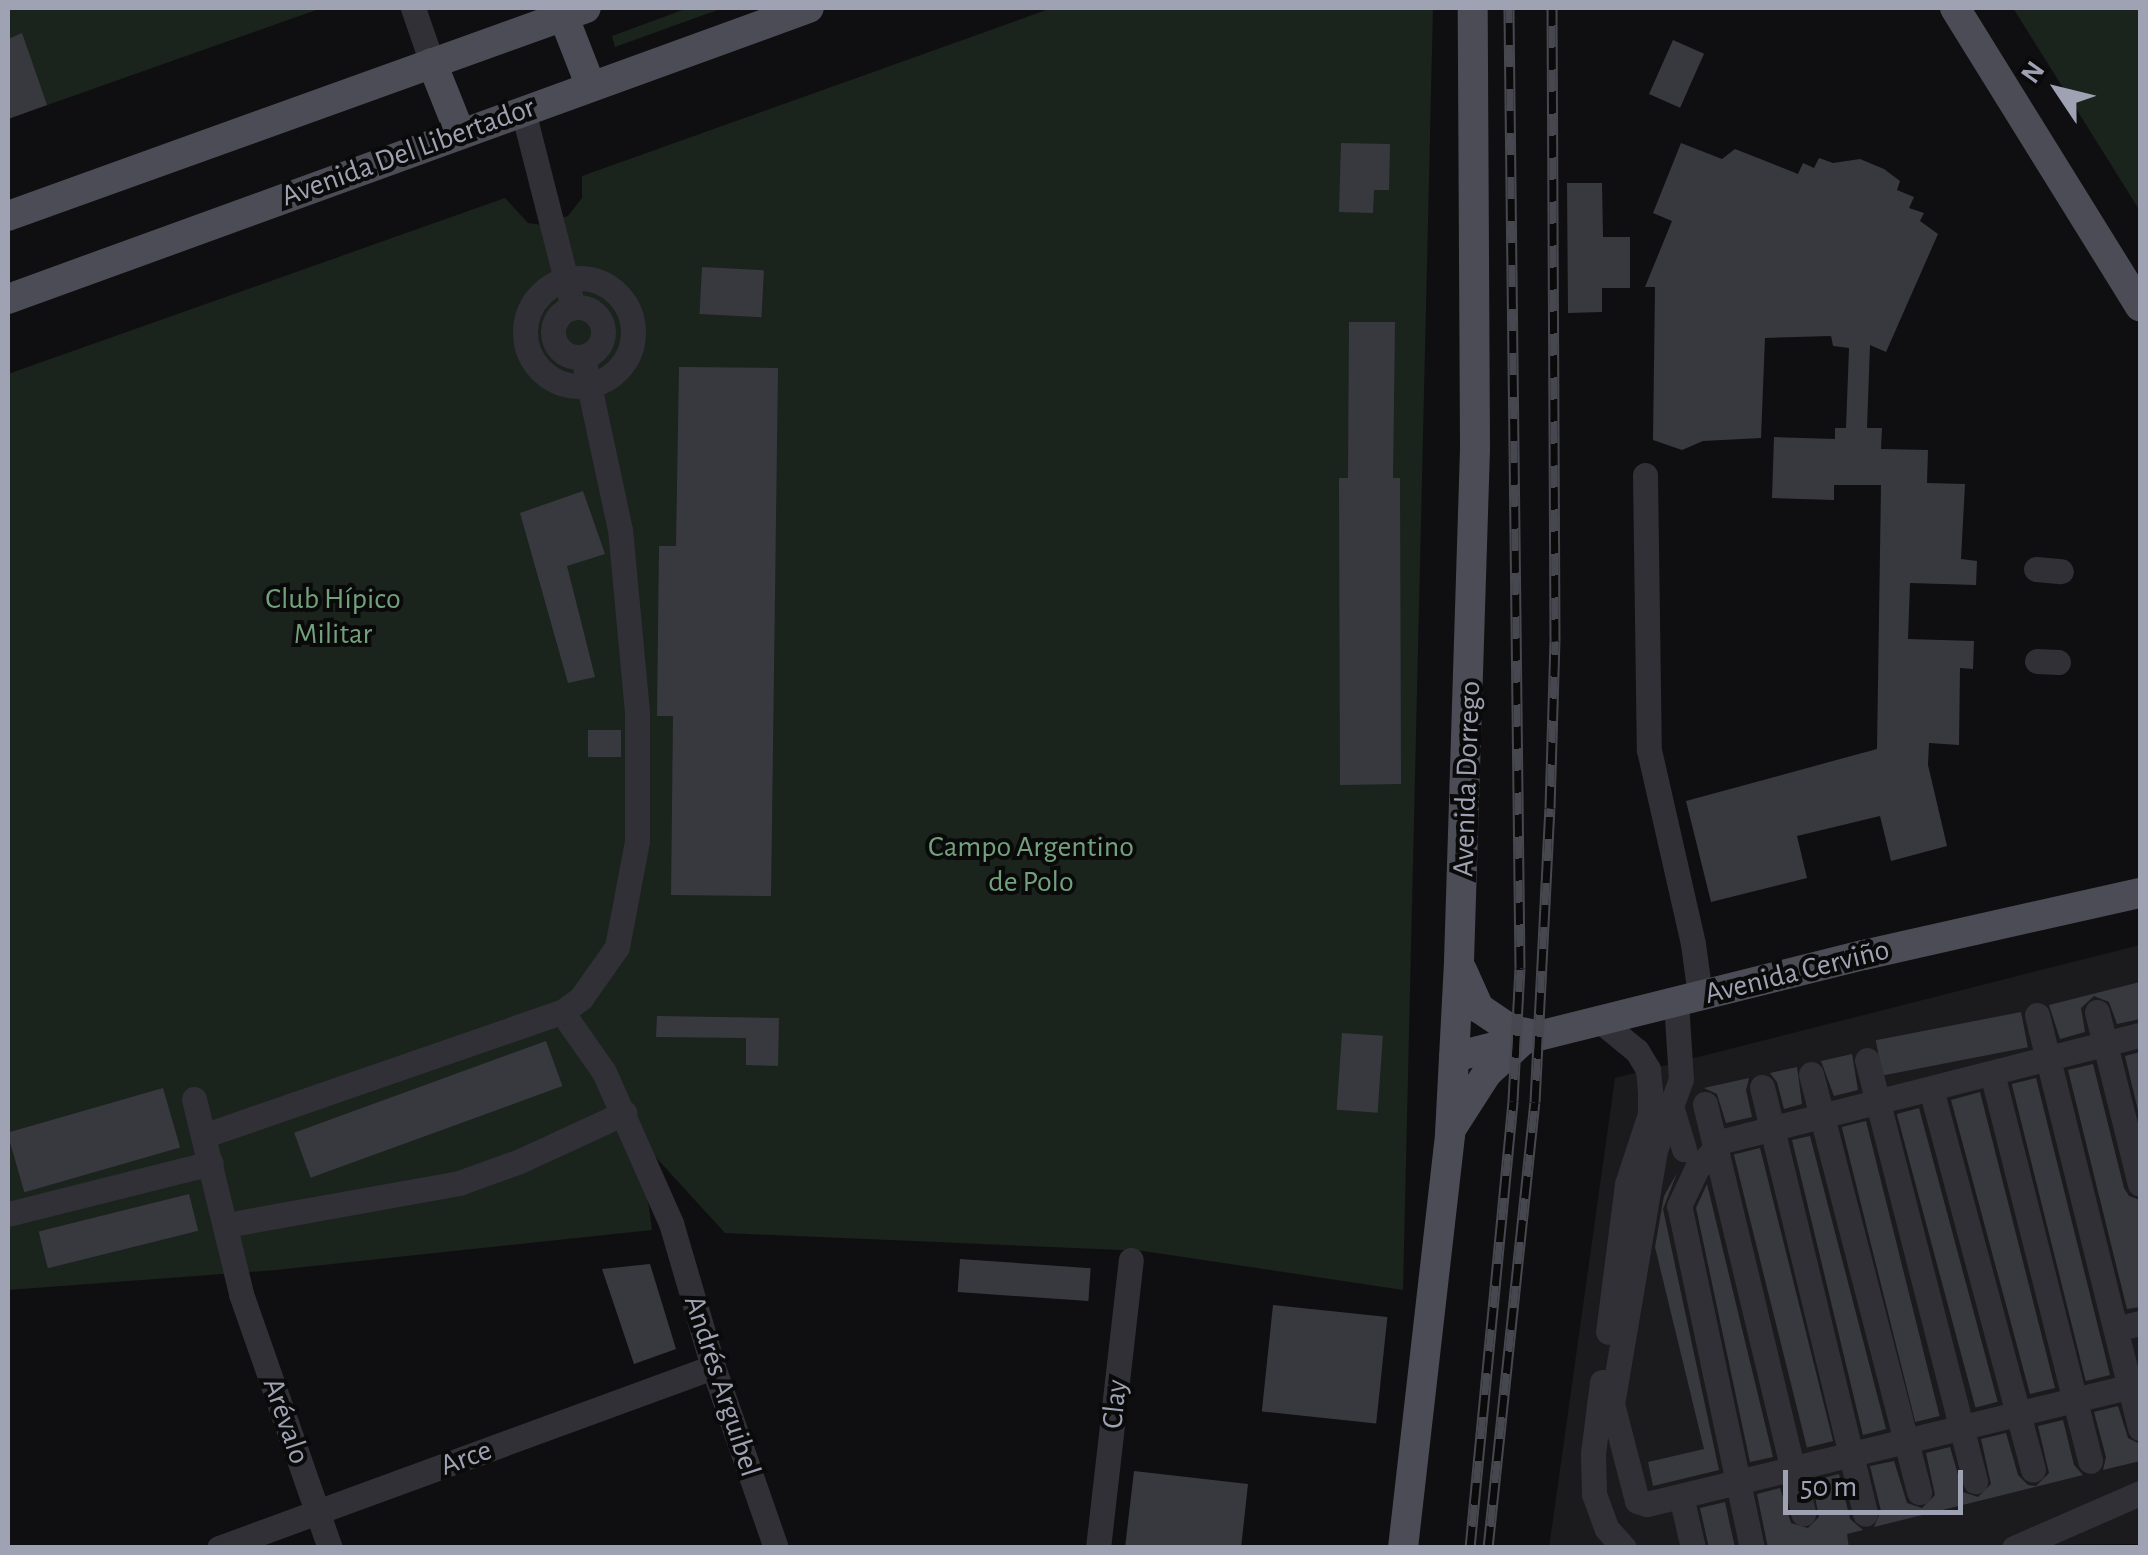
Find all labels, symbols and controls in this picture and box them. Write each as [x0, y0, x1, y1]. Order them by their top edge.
north arrow [2008, 40, 2108, 140]
text: N [2016, 57, 2050, 89]
street label: Avenida Del Libertador [276, 89, 540, 215]
park label: Club Hípico Militar [265, 581, 401, 652]
street label: Avenida Dorrego [1446, 680, 1488, 878]
park label: Campo Argentino de Polo [928, 829, 1134, 900]
street label: Avenida Cerviño [1701, 932, 1893, 1012]
street label: Andrés Arguibel [676, 1291, 768, 1481]
street label: Arévalo [255, 1373, 317, 1469]
street label: Clay [1095, 1378, 1135, 1430]
street label: Arce [435, 1432, 497, 1484]
scale bar [1788, 1450, 1968, 1512]
text: 50 m [1800, 1472, 1857, 1502]

